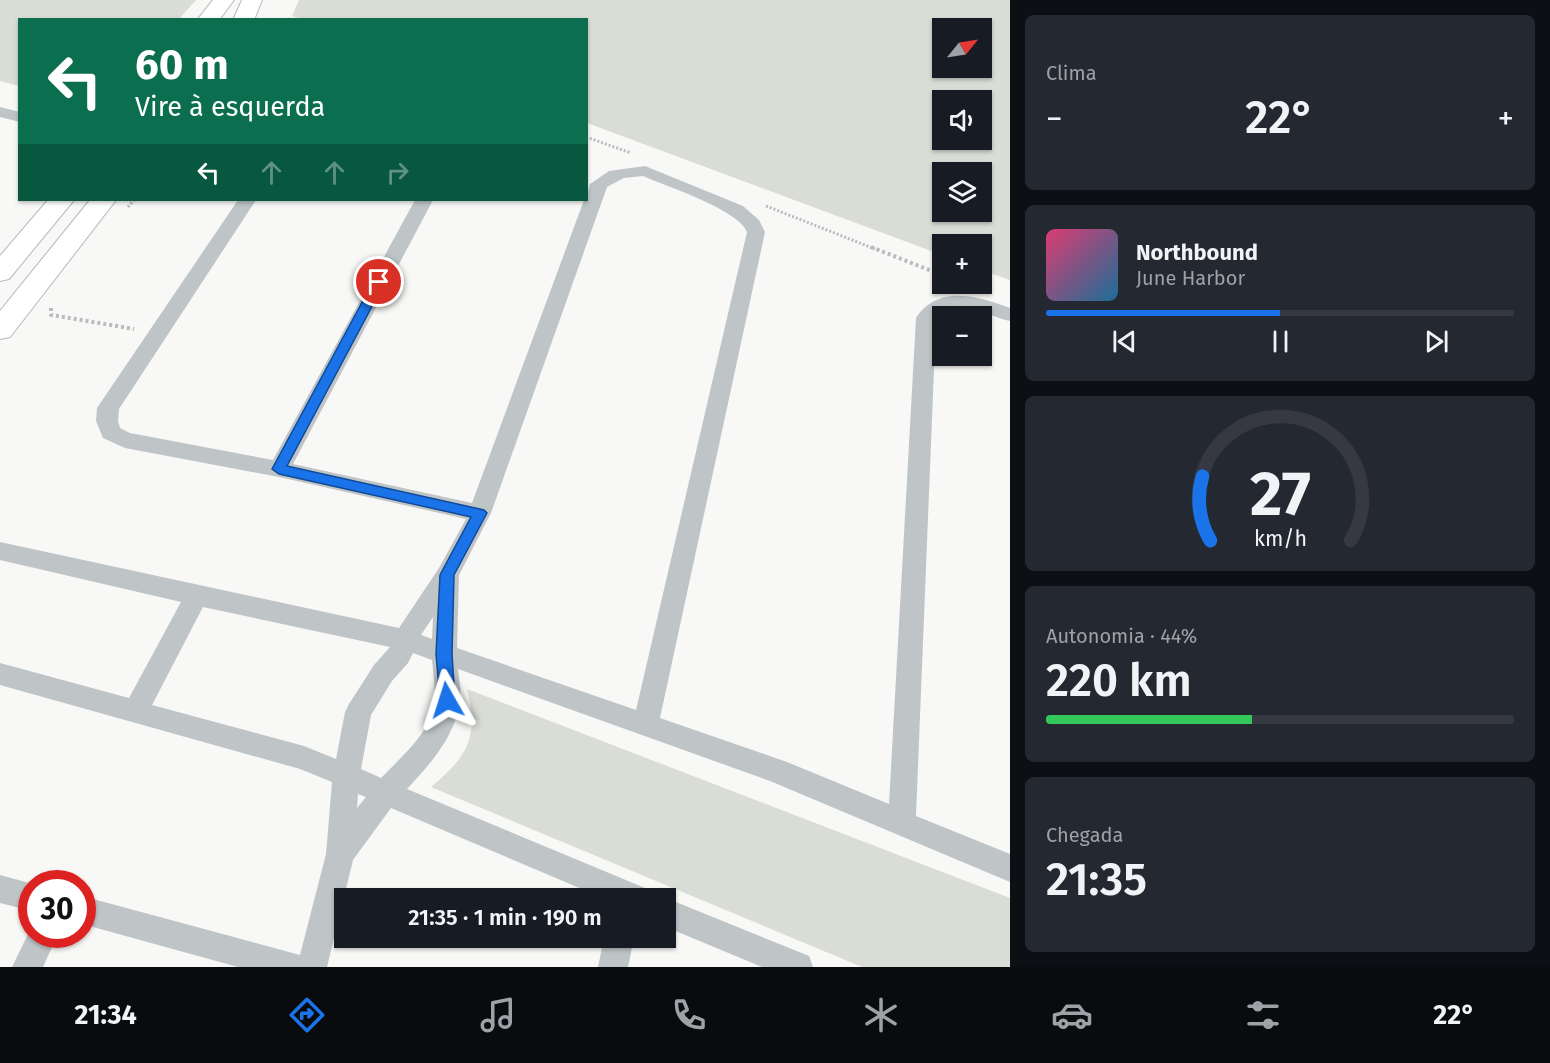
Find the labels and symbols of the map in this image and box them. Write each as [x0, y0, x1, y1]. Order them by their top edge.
north arrow [932, 18, 992, 78]
pin [353, 256, 404, 307]
position arrow [415, 668, 479, 732]
speed limit sign: 30 [18, 870, 96, 948]

